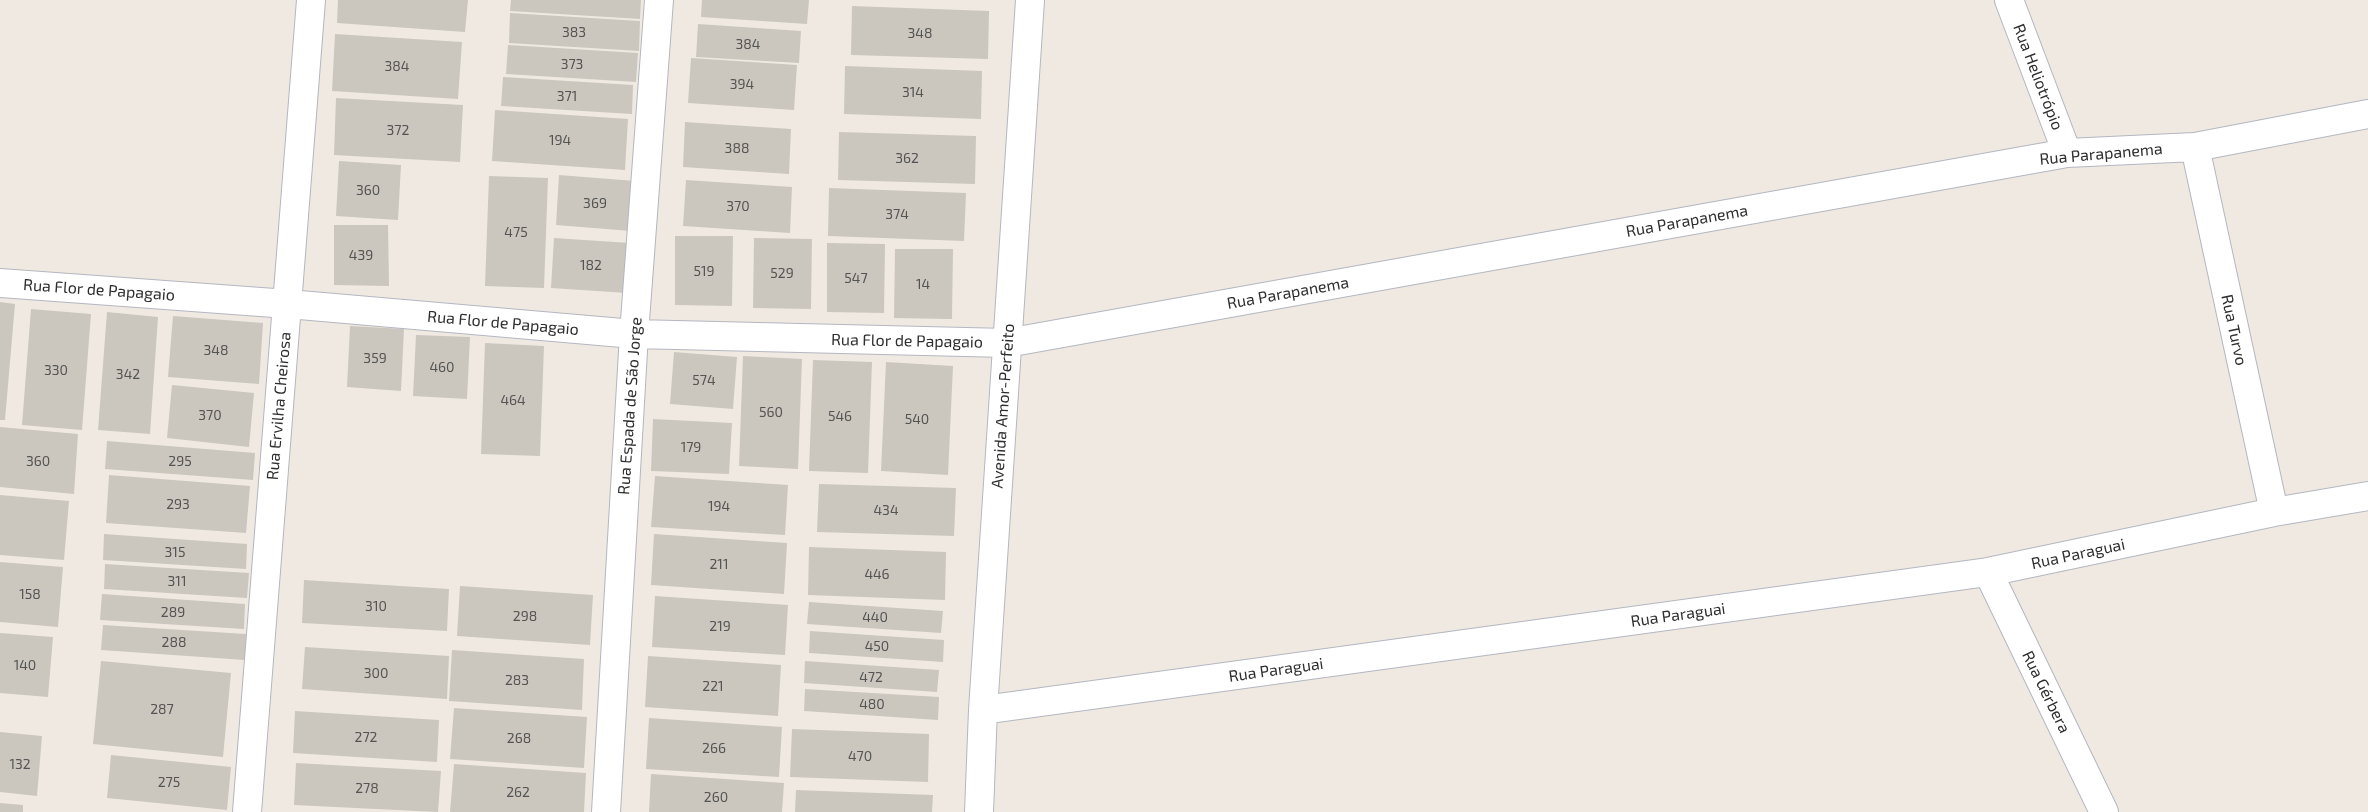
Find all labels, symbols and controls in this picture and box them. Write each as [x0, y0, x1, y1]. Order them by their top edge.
street label: Rua Heliotrópio [2009, 21, 2067, 133]
house number: 383 [562, 24, 586, 40]
house number: 348 [908, 25, 932, 41]
house number: 384 [736, 36, 760, 52]
house number: 373 [561, 56, 583, 72]
house number: 384 [385, 58, 409, 74]
house number: 394 [730, 76, 754, 92]
house number: 314 [902, 84, 924, 100]
house number: 371 [557, 88, 577, 104]
house number: 372 [387, 122, 409, 138]
house number: 194 [549, 132, 571, 148]
street label: Rua Parapanema [2039, 139, 2163, 169]
house number: 388 [725, 140, 749, 156]
house number: 362 [895, 150, 919, 166]
house number: 360 [356, 182, 380, 198]
house number: 369 [583, 195, 607, 211]
house number: 370 [726, 198, 750, 214]
street label: Rua Parapanema [1625, 201, 1749, 241]
house number: 374 [885, 206, 909, 222]
house number: 475 [504, 224, 528, 240]
house number: 439 [349, 247, 373, 263]
house number: 182 [580, 257, 602, 273]
house number: 519 [693, 263, 715, 279]
house number: 529 [770, 265, 794, 281]
house number: 547 [844, 270, 868, 286]
street label: Rua Parapanema [1226, 273, 1350, 313]
street label: Rua Flor de Papagaio [22, 275, 176, 305]
house number: 14 [916, 276, 930, 292]
street label: Rua Turvo [2217, 293, 2251, 367]
street label: Rua Flor de Papagaio [426, 307, 580, 339]
street label: Rua Espada de São Jorge [614, 316, 646, 496]
street label: Avenida Amor-Perfeito [988, 323, 1018, 489]
street label: Rua Flor de Papagaio [831, 330, 983, 352]
street label: Rua Ervilha Cheirosa [263, 331, 295, 481]
house number: 348 [204, 342, 228, 358]
house number: 359 [363, 350, 387, 366]
house number: 460 [429, 359, 455, 375]
house number: 330 [44, 362, 68, 378]
house number: 342 [116, 366, 140, 382]
house number: 574 [692, 372, 716, 388]
house number: 464 [500, 392, 526, 408]
house number: 560 [759, 404, 783, 420]
house number: 370 [198, 407, 222, 423]
house number: 546 [828, 408, 852, 424]
house number: 540 [905, 411, 929, 427]
house number: 179 [681, 439, 701, 455]
house number: 360 [26, 453, 50, 469]
house number: 295 [168, 453, 192, 469]
house number: 293 [166, 496, 190, 512]
house number: 194 [708, 498, 730, 514]
house number: 434 [873, 502, 899, 518]
street label: Rua Paraguai [2029, 535, 2127, 573]
house number: 315 [165, 544, 185, 560]
house number: 211 [709, 556, 729, 572]
house number: 446 [864, 566, 890, 582]
house number: 311 [168, 573, 186, 589]
house number: 158 [19, 586, 41, 602]
house number: 310 [365, 598, 387, 614]
street label: Rua Paraguai [1629, 599, 1727, 631]
house number: 289 [161, 604, 185, 620]
house number: 298 [513, 608, 537, 624]
house number: 440 [862, 609, 888, 625]
house number: 219 [709, 618, 731, 634]
house number: 288 [162, 634, 186, 650]
house number: 450 [865, 638, 889, 654]
street label: Rua Gérbera [2018, 648, 2074, 736]
street label: Rua Paraguai [1227, 654, 1325, 686]
house number: 140 [14, 657, 36, 673]
house number: 300 [364, 665, 388, 681]
house number: 472 [859, 669, 883, 685]
house number: 283 [505, 672, 529, 688]
house number: 221 [702, 678, 724, 694]
house number: 480 [859, 696, 885, 712]
house number: 287 [150, 701, 174, 717]
house number: 272 [355, 729, 377, 745]
house number: 268 [507, 730, 531, 746]
house number: 266 [702, 740, 726, 756]
house number: 470 [848, 748, 872, 764]
house number: 132 [9, 756, 31, 772]
house number: 275 [158, 774, 180, 790]
house number: 278 [355, 780, 379, 796]
house number: 262 [506, 784, 530, 800]
house number: 260 [704, 789, 728, 805]

